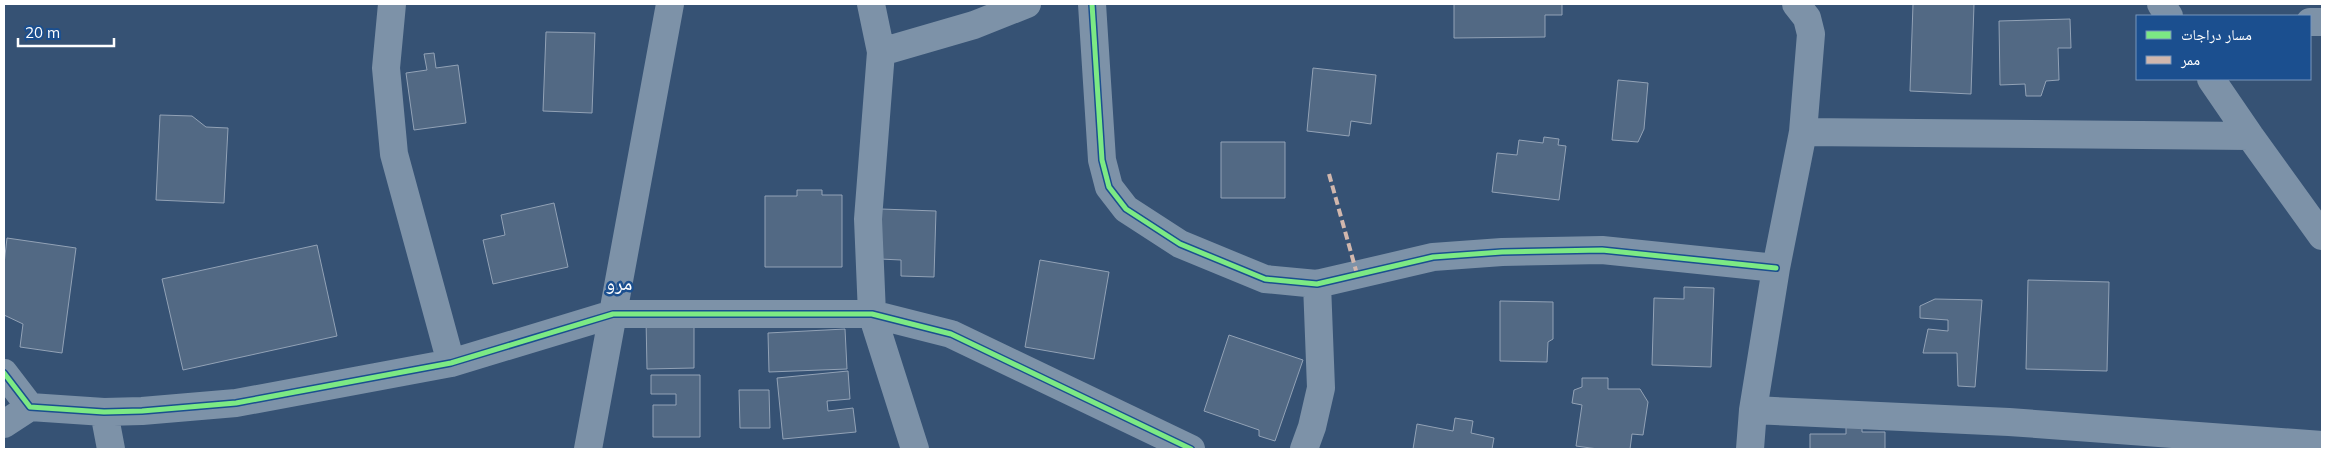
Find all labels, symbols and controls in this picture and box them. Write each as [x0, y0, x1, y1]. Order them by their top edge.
scale bar [18, 15, 114, 47]
legend [2136, 15, 2311, 80]
text: 20 m [25, 23, 60, 42]
text: مسار دراجات [2181, 25, 2252, 44]
text: ممر [2180, 50, 2200, 69]
district label: مرو [606, 270, 632, 295]

